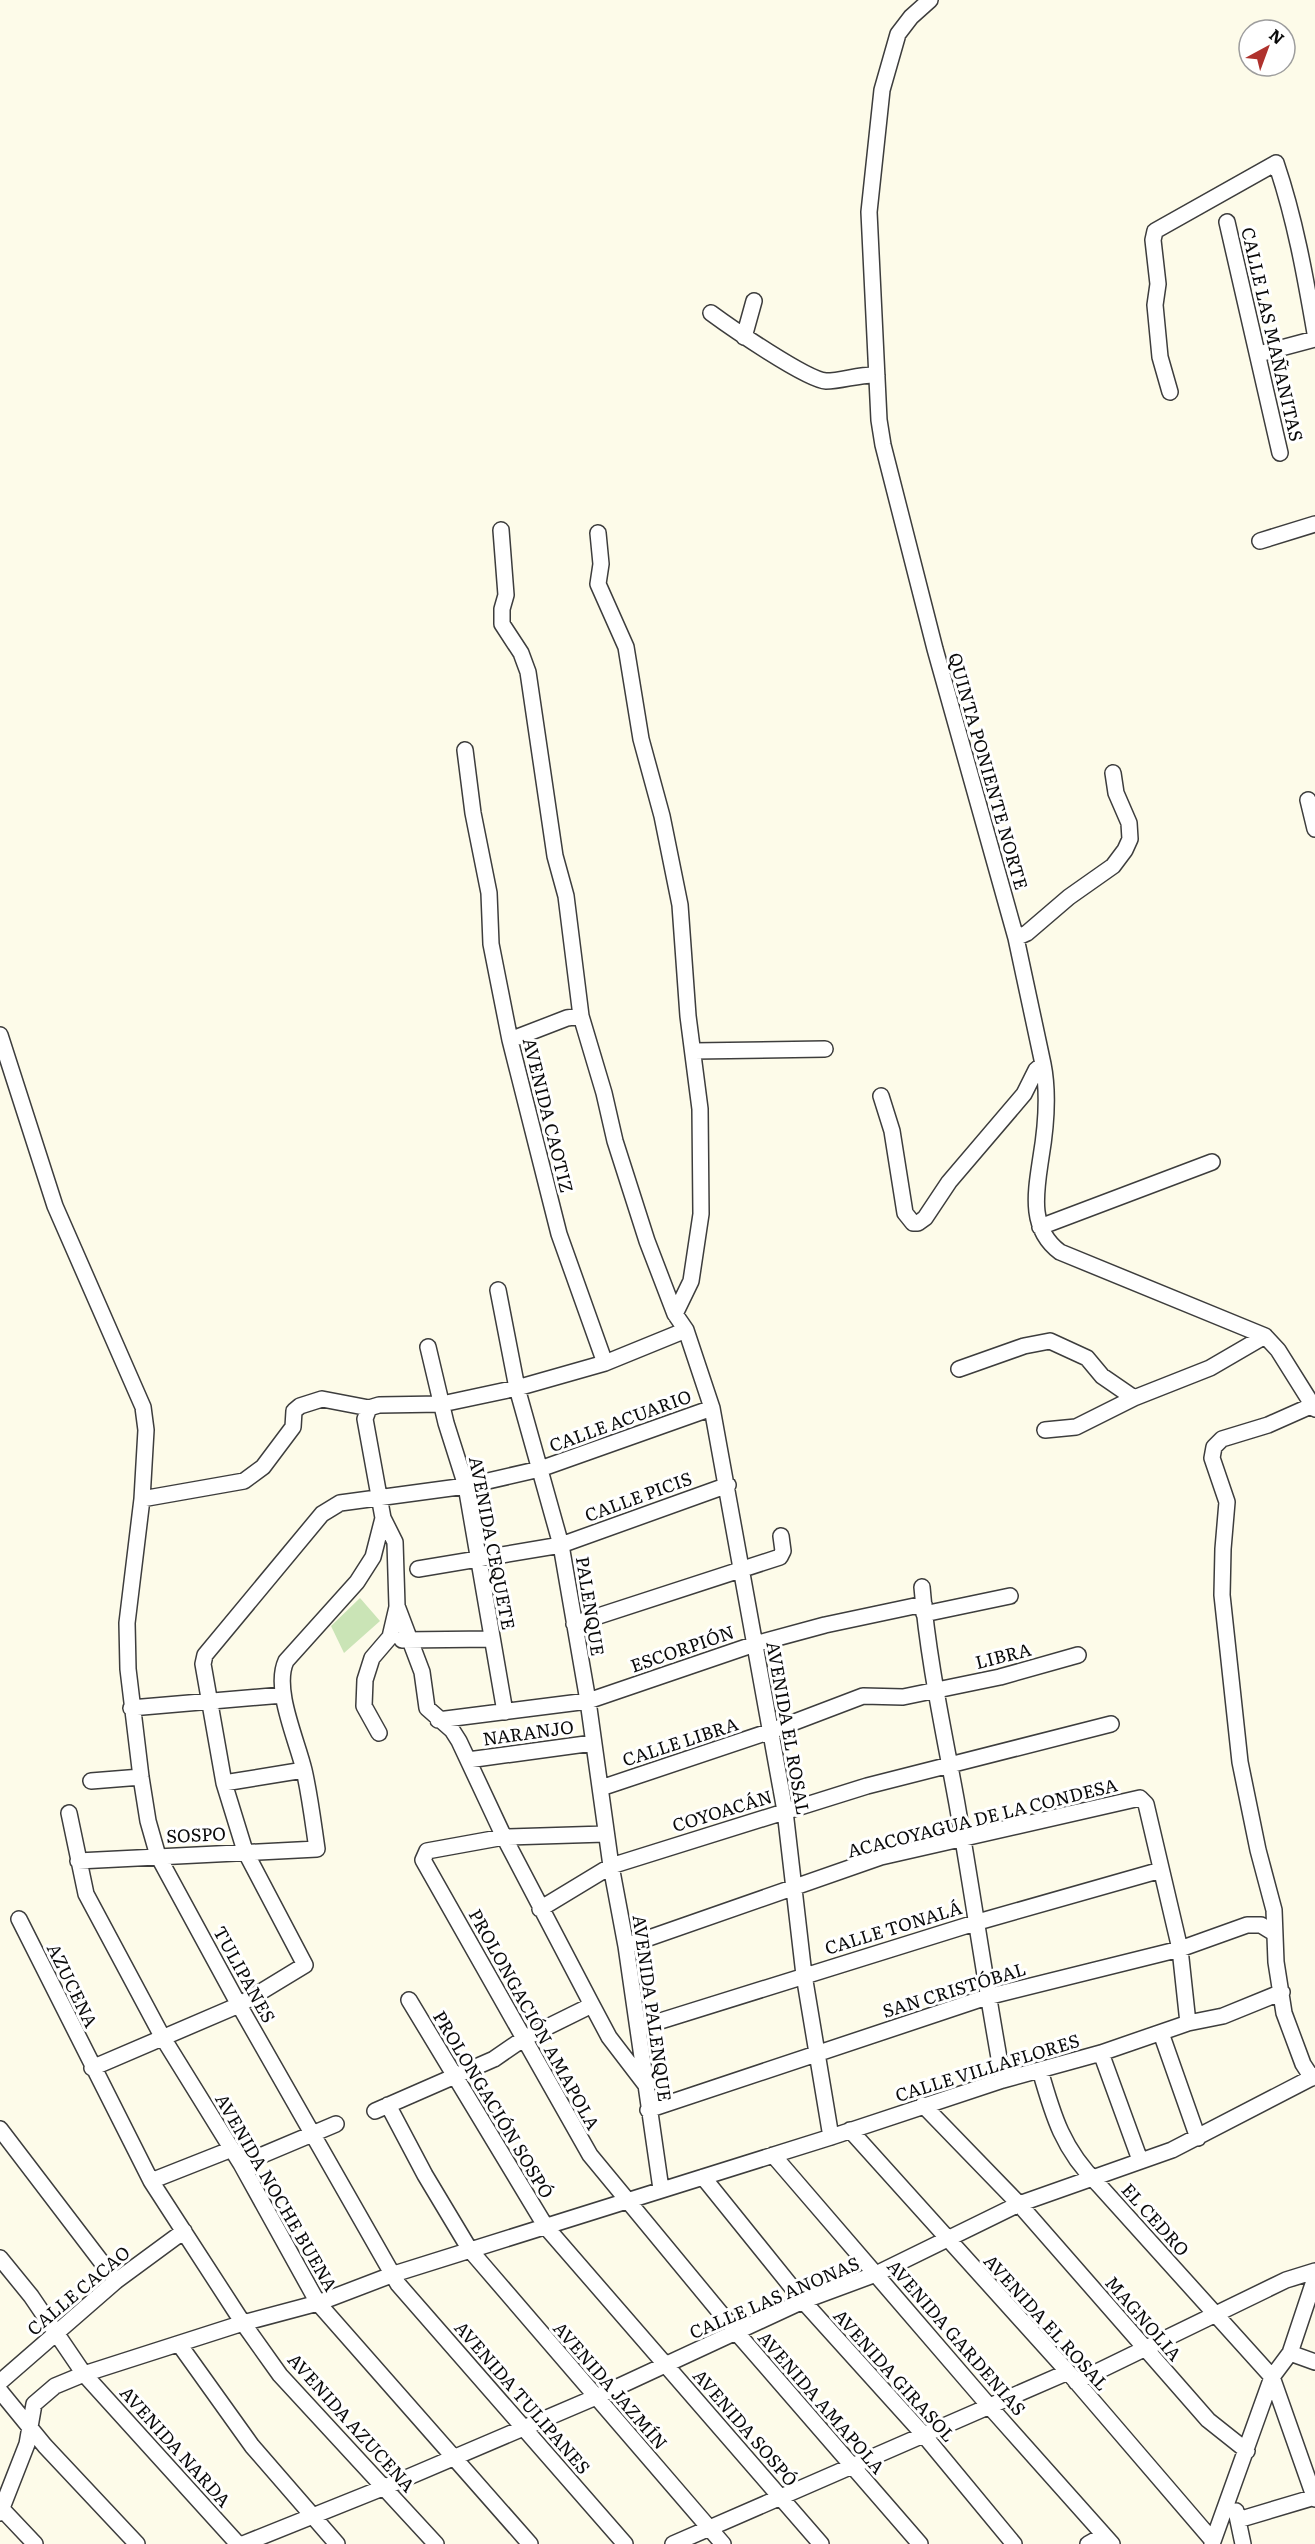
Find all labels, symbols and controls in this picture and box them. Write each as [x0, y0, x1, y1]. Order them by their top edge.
north arrow [1237, 18, 1297, 78]
text: N [1265, 22, 1290, 49]
street label: CALLE LAS MAÑANITAS [1235, 224, 1311, 444]
street label: QUINTA PONIENTE NORTE [942, 649, 1036, 893]
street label: AVENIDA CAOTIZ [517, 1035, 581, 1195]
street label: CALLE ACUARIO [545, 1382, 695, 1458]
street label: AVENIDA CEQUETE [463, 1454, 523, 1632]
street label: CALLE PICIS [581, 1464, 695, 1528]
street label: PALENQUE [570, 1554, 612, 1658]
street label: ESCORPIÓN [626, 1618, 738, 1678]
street label: LIBRA [972, 1635, 1034, 1675]
street label: AVENIDA EL ROSAL [760, 1639, 818, 1817]
street label: CALLE LIBRA [619, 1710, 741, 1772]
street label: NARANJO [481, 1712, 575, 1752]
street label: ACACOYAGUA DE LA CONDESA [844, 1770, 1120, 1864]
street label: COYOACÁN [669, 1782, 775, 1838]
street label: SOSPO [165, 1819, 227, 1849]
street label: CALLE TONALÁ [821, 1893, 965, 1961]
street label: PROLONGACIÓN AMAPOLA [463, 1904, 607, 2134]
street label: AVENIDA PALENQUE [627, 1913, 679, 2103]
street label: TULIPANES [207, 1921, 283, 2027]
street label: AZUCENA [41, 1938, 105, 2032]
street label: SAN CRISTÓBAL [879, 1954, 1029, 2024]
street label: PROLONGACIÓN SOSPÓ [427, 2005, 561, 2203]
street label: CALLE VILLAFLORES [891, 2026, 1083, 2108]
street label: AVENIDA NOCHE BUENA [209, 2088, 345, 2296]
street label: EL CEDRO [1116, 2176, 1196, 2262]
street label: CALLE CACAO [21, 2239, 135, 2341]
street label: AVENIDA EL ROSAL [978, 2248, 1116, 2396]
street label: CALLE LAS ANONAS [685, 2249, 863, 2345]
street label: AVENIDA GARDENIAS [881, 2253, 1033, 2421]
street label: MAGNOLIA [1099, 2270, 1189, 2366]
street label: AVENIDA GIRASOL [828, 2302, 962, 2448]
street label: AVENIDA TULIPANES [449, 2315, 597, 2479]
street label: AVENIDA JAZMÍN [548, 2315, 674, 2455]
street label: AVENIDA AMAPOLA [752, 2325, 892, 2479]
street label: AVENIDA AZUCENA [282, 2346, 422, 2498]
street label: AVENIDA SOSPÓ [687, 2362, 805, 2492]
street label: AVENIDA NARDA [114, 2380, 238, 2512]

